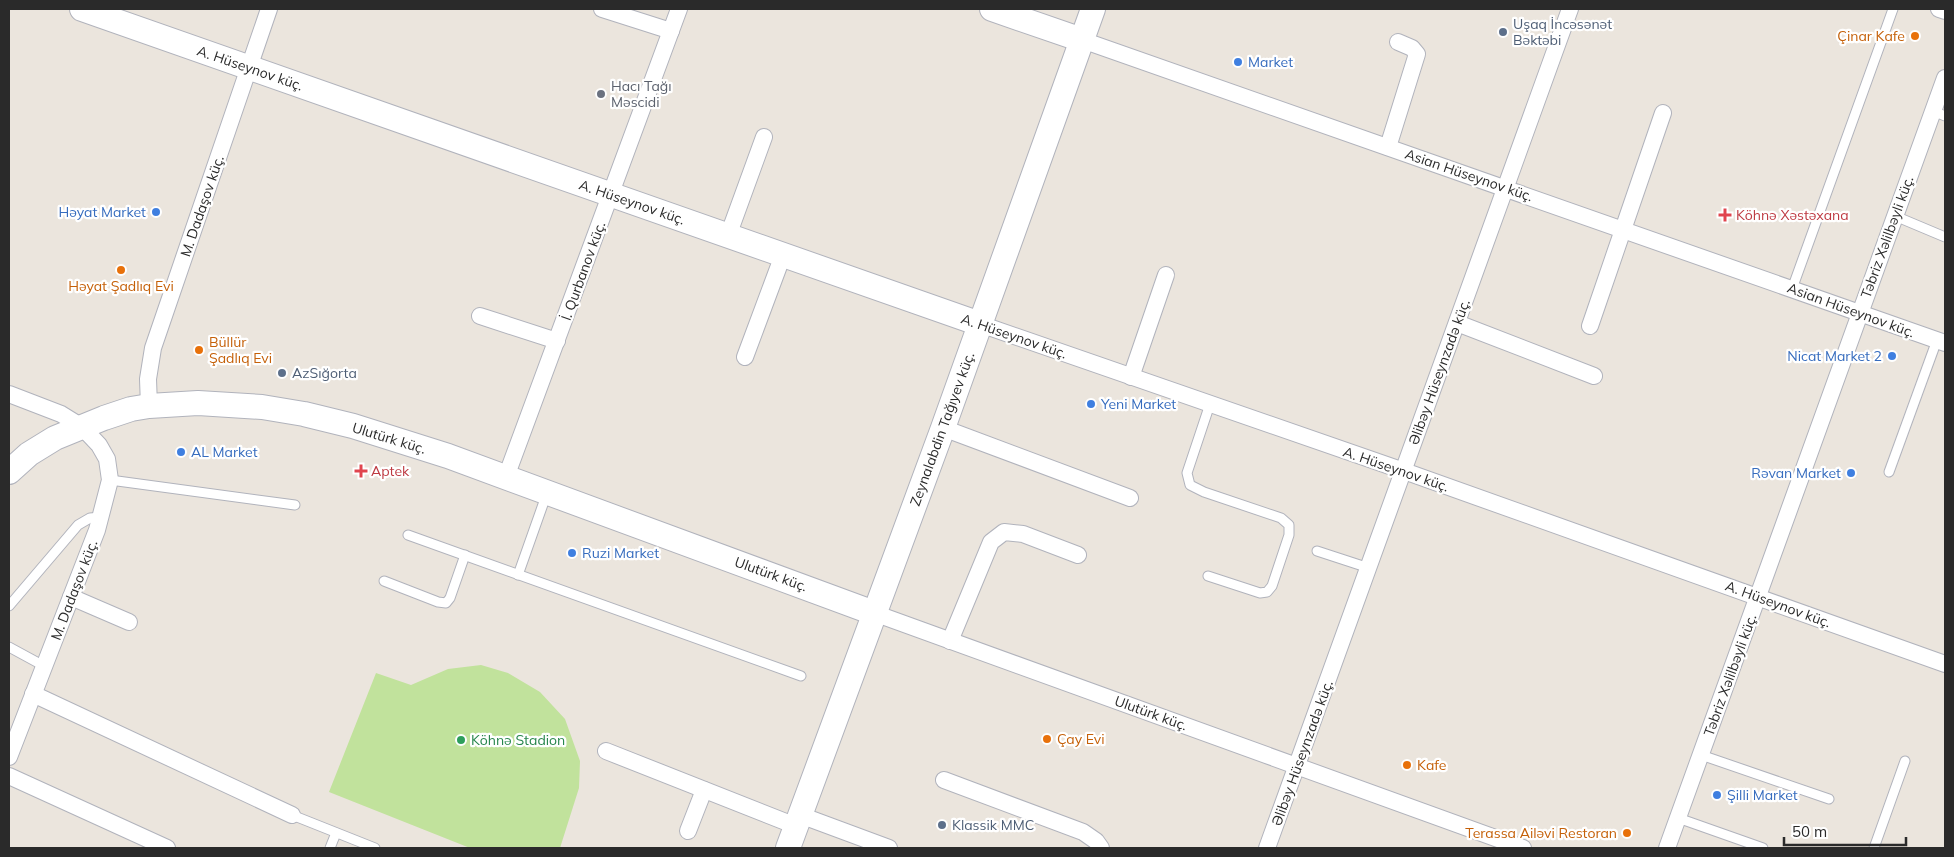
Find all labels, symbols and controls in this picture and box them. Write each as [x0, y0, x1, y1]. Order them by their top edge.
place label: Uşaq İncəsənət Bəktəbi [1513, 15, 1612, 49]
marker: Uşaq İncəsənət Bəktəbi [1497, 26, 1509, 38]
place label: Çinar Kafe [1837, 27, 1905, 45]
marker: Çinar Kafe [1909, 30, 1921, 42]
street label: A. Hüseynov küç. [195, 41, 305, 95]
place label: Market [1248, 53, 1293, 71]
marker: Market [1232, 56, 1244, 68]
place label: Hacı Tağı Məscidi [611, 77, 672, 111]
marker: Hacı Tağı Məscidi [595, 88, 607, 100]
street label: Asian Hüseynov küç. [1403, 145, 1535, 205]
street label: M. Dadaşov küç. [176, 153, 228, 259]
street label: Təbriz Xəlilbəyli küç. [1857, 173, 1917, 301]
street label: A. Hüseynov küç. [577, 175, 687, 229]
place label: Həyat Market [58, 203, 146, 221]
marker: Həyat Market [150, 206, 162, 218]
place label: Köhnə Xəstəxana [1736, 206, 1849, 224]
marker: Köhnə Xəstəxana [1718, 208, 1732, 222]
street label: İ. Qurbanov küç. [557, 219, 609, 323]
marker: Həyat Şadlıq Evi [115, 264, 127, 276]
place label: Həyat Şadlıq Evi [68, 277, 174, 295]
street label: Asian Hüseynov küç. [1785, 279, 1917, 341]
street label: Əlibəy Hüseynzadə küç. [1404, 297, 1474, 447]
street label: A. Hüseynov küç. [959, 309, 1069, 363]
place label: Büllür Şadlıq Evi [209, 333, 272, 367]
marker: Büllür Şadlıq Evi [193, 344, 205, 356]
place label: Nicat Market 2 [1787, 347, 1882, 365]
street label: Zeynalabdin Tağıyev küç. [906, 350, 978, 508]
marker: Nicat Market 2 [1886, 350, 1898, 362]
place label: AzSığorta [292, 364, 357, 382]
marker: AzSığorta [276, 367, 288, 379]
place label: Yeni Market [1100, 395, 1176, 413]
marker: Yeni Market [1085, 398, 1097, 410]
street label: Ulutürk küç. [350, 418, 428, 458]
street label: A. Hüseynov küç. [1341, 442, 1451, 496]
place label: AL Market [191, 443, 258, 461]
marker: AL Market [175, 446, 187, 458]
place label: Aptek [371, 462, 410, 480]
place label: Rəvan Market [1751, 464, 1841, 482]
marker: Aptek [355, 465, 367, 477]
marker: Rəvan Market [1845, 467, 1857, 479]
street label: M. Dadaşov küç. [47, 537, 101, 643]
place label: Ruzi Market [582, 544, 659, 562]
marker: Ruzi Market [566, 547, 578, 559]
street label: Ulutürk küç. [732, 553, 810, 595]
street label: A. Hüseynov küç. [1723, 577, 1833, 631]
street label: Təbriz Xəlilbəyli küç. [1700, 611, 1760, 739]
street label: Əlibəy Hüseynzadə küç. [1267, 678, 1337, 828]
street label: Ulutürk küç. [1112, 692, 1190, 734]
place label: Çay Evi [1057, 730, 1105, 748]
place label: Köhnə Stadion [471, 731, 565, 749]
marker: Çay Evi [1041, 733, 1053, 745]
marker: Köhnə Stadion [455, 734, 467, 746]
place label: Kafe [1417, 756, 1446, 774]
marker: Kafe [1401, 759, 1413, 771]
place label: Şilli Market [1727, 786, 1798, 804]
marker: Şilli Market [1711, 789, 1723, 801]
scale bar [1784, 814, 1906, 846]
place label: Klassik MMC [952, 816, 1034, 834]
marker: Klassik MMC [936, 819, 948, 831]
text: 50 m [1792, 822, 1827, 841]
place label: Terassa Ailəvi Restoran [1465, 824, 1617, 842]
marker: Terassa Ailəvi Restoran [1621, 827, 1633, 839]

